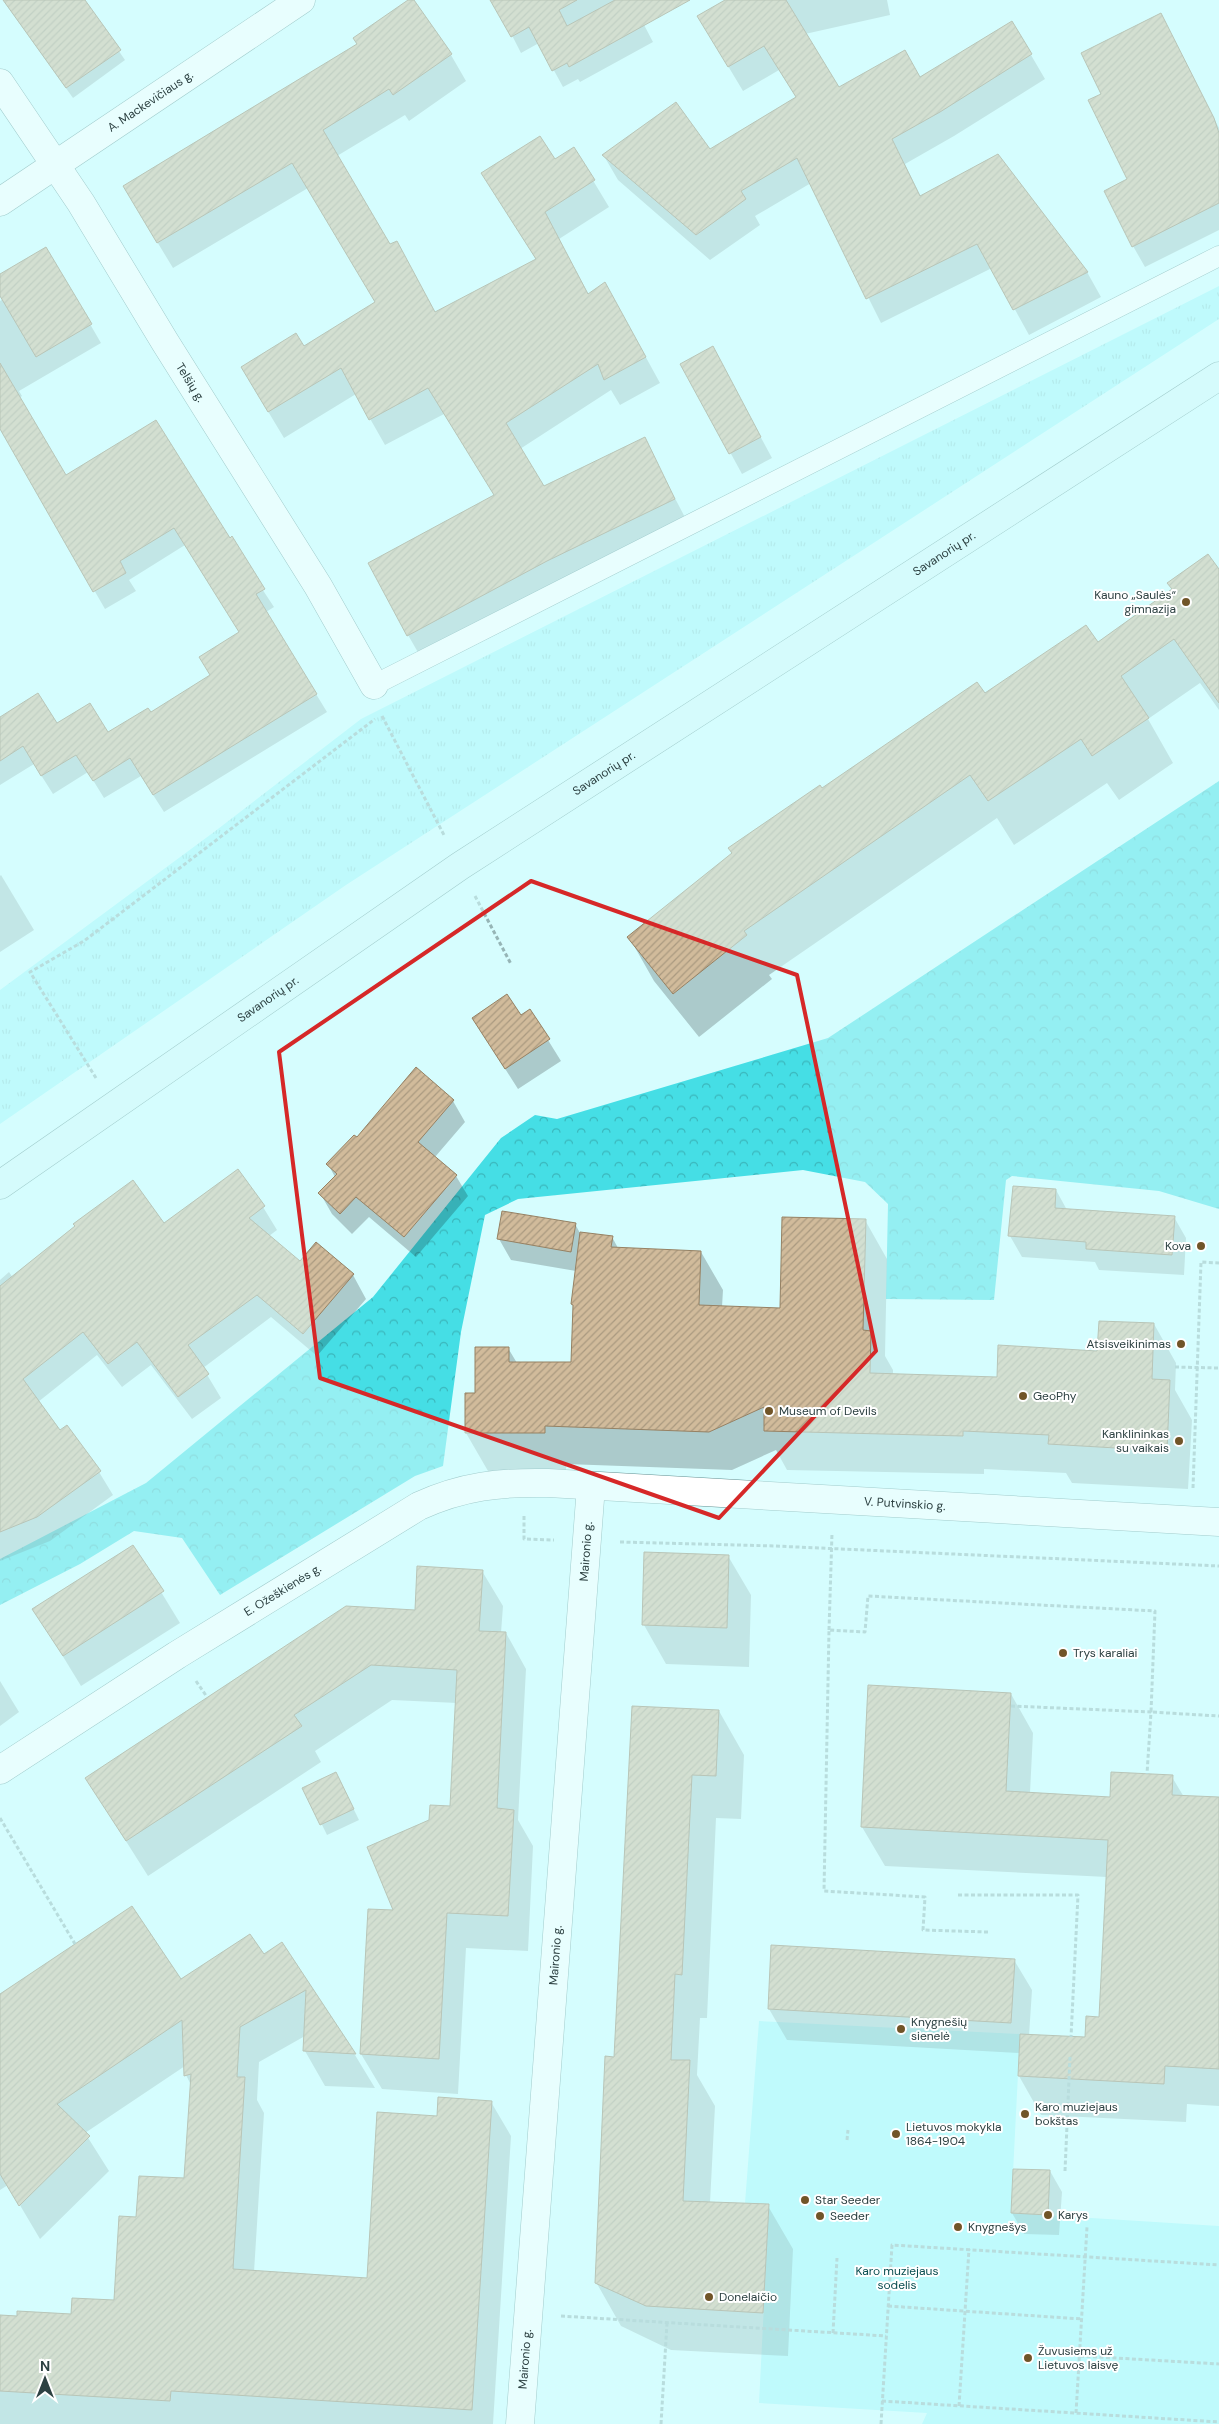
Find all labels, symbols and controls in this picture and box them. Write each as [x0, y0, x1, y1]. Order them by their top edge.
street label: A. Mackevičiaus g. [104, 67, 196, 136]
street label: Telšių g. [172, 360, 209, 405]
street label: Savanorių pr. [910, 527, 978, 579]
place label: Kauno „Saulės“ gimnazija [1094, 587, 1177, 617]
marker: Kauno „Saulės“ gimnazija [1180, 596, 1192, 608]
street label: Savanorių pr. [570, 747, 638, 799]
street label: Savanorių pr. [234, 972, 302, 1026]
place label: Kova [1165, 1238, 1191, 1254]
marker: Kova [1195, 1240, 1207, 1252]
place label: Atsisveikinimas [1087, 1336, 1171, 1352]
marker: Atsisveikinimas [1175, 1338, 1187, 1350]
place label: GeoPhy [1033, 1388, 1077, 1404]
marker: GeoPhy [1017, 1390, 1029, 1402]
place label: Museum of Devils [779, 1403, 877, 1419]
marker: Museum of Devils [763, 1405, 775, 1417]
place label: Kanklininkas su vaikais [1102, 1426, 1169, 1456]
marker: Kanklininkas su vaikais [1173, 1435, 1185, 1447]
street label: V. Putvinskio g. [864, 1493, 946, 1514]
street label: Maironio g. [576, 1521, 596, 1582]
street label: E. Ožeškienės g. [241, 1560, 324, 1620]
place label: Trys karaliai [1073, 1645, 1138, 1661]
marker: Trys karaliai [1057, 1647, 1069, 1659]
street label: Maironio g. [545, 1925, 566, 1986]
place label: Knygnešių sienelė [911, 2014, 967, 2044]
marker: Knygnešių sienelė [895, 2023, 907, 2035]
place label: Karo muziejaus bokštas [1035, 2099, 1118, 2129]
marker: Karo muziejaus bokštas [1019, 2108, 1031, 2120]
place label: Lietuvos mokykla 1864-1904 [906, 2119, 1002, 2149]
marker: Lietuvos mokykla 1864-1904 [890, 2128, 902, 2140]
place label: Star Seeder [815, 2192, 881, 2208]
marker: Star Seeder [799, 2194, 811, 2206]
place label: Karys [1058, 2207, 1088, 2223]
place label: Seeder [830, 2208, 870, 2224]
marker: Karys [1042, 2209, 1054, 2221]
marker: Seeder [814, 2210, 826, 2222]
place label: Knygnešys [968, 2219, 1027, 2235]
marker: Knygnešys [952, 2221, 964, 2233]
park label: Karo muziejaus sodelis [856, 2263, 938, 2293]
place label: Donelaičio [719, 2289, 777, 2305]
marker: Donelaičio [703, 2291, 715, 2303]
street label: Maironio g. [515, 2329, 535, 2390]
place label: Žuvusiems už Lietuvos laisvę [1038, 2343, 1119, 2373]
marker: Žuvusiems už Lietuvos laisvę [1022, 2352, 1034, 2364]
north arrow [20, 2354, 70, 2404]
text: N [40, 2357, 50, 2375]

